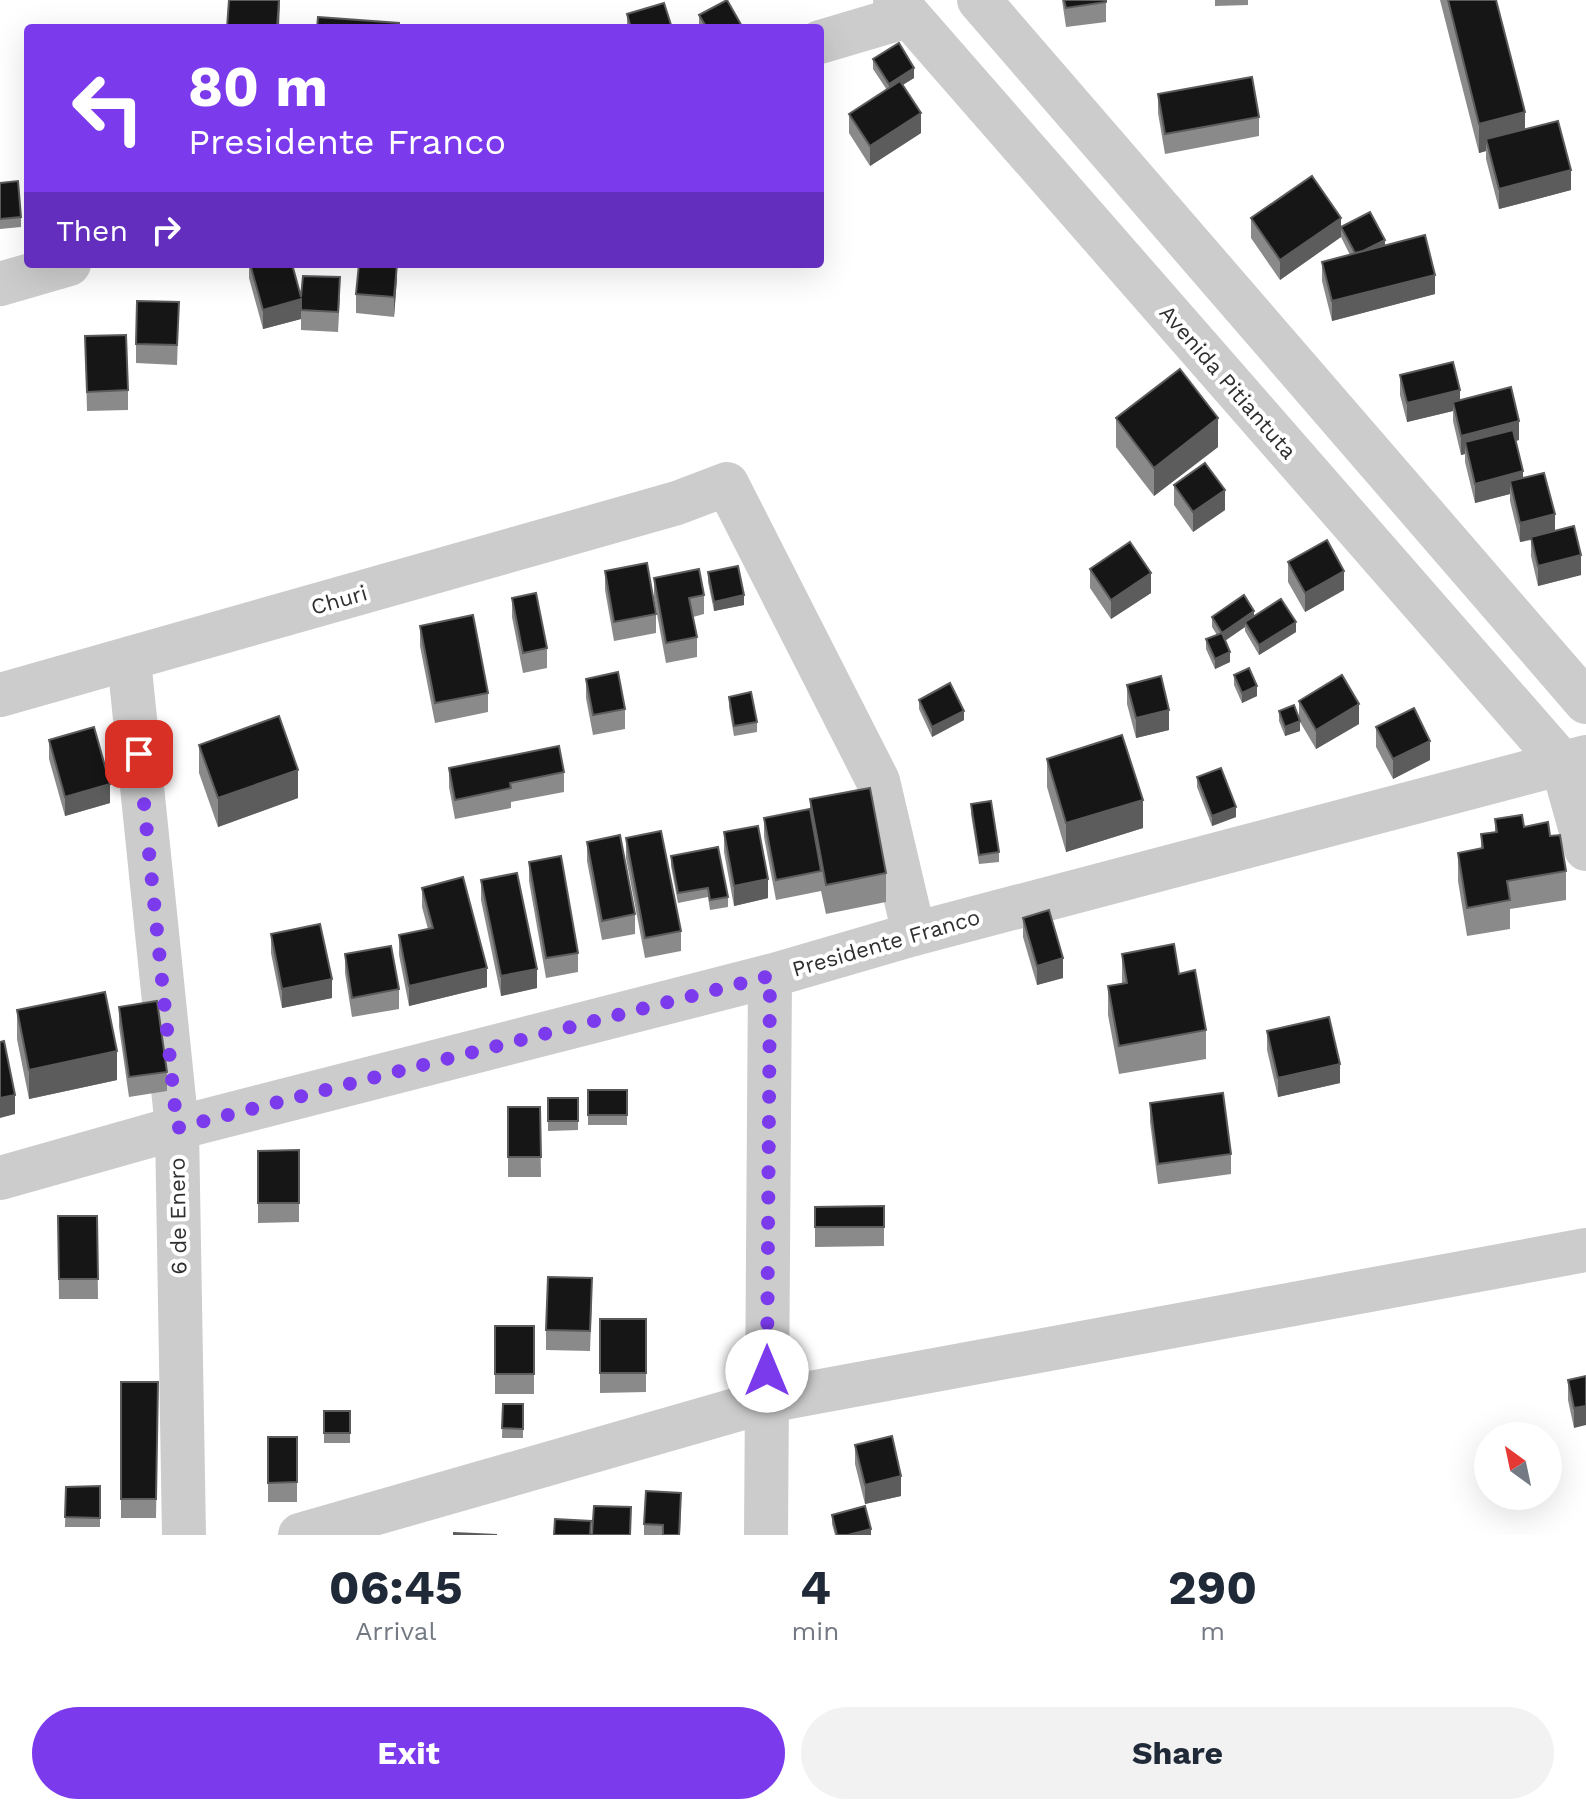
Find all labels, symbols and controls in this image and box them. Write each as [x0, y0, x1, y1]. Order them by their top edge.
text: 80 m [188, 54, 328, 120]
icon: left [56, 56, 160, 160]
text: Presidente Franco [188, 121, 506, 163]
icon: right [144, 208, 188, 252]
text: Then [56, 213, 128, 248]
street label: Avenida Pitiantuta [1154, 300, 1302, 464]
street label: Churi [308, 580, 370, 620]
pin [105, 720, 173, 788]
icon: arrive [117, 732, 161, 776]
street label: Presidente Franco [789, 904, 983, 982]
street label: 6 de Enero [164, 1157, 192, 1275]
position arrow [725, 1329, 809, 1413]
north arrow [1474, 1422, 1562, 1510]
map controls [1474, 1422, 1562, 1510]
text: 06:45 [329, 1559, 463, 1616]
text: 4 [800, 1559, 831, 1616]
text: 290 [1168, 1559, 1257, 1616]
text: Arrival [355, 1616, 436, 1646]
text: min [792, 1616, 839, 1646]
text: m [1200, 1616, 1225, 1646]
button: Exit [32, 1707, 785, 1799]
button: Share [801, 1707, 1554, 1799]

